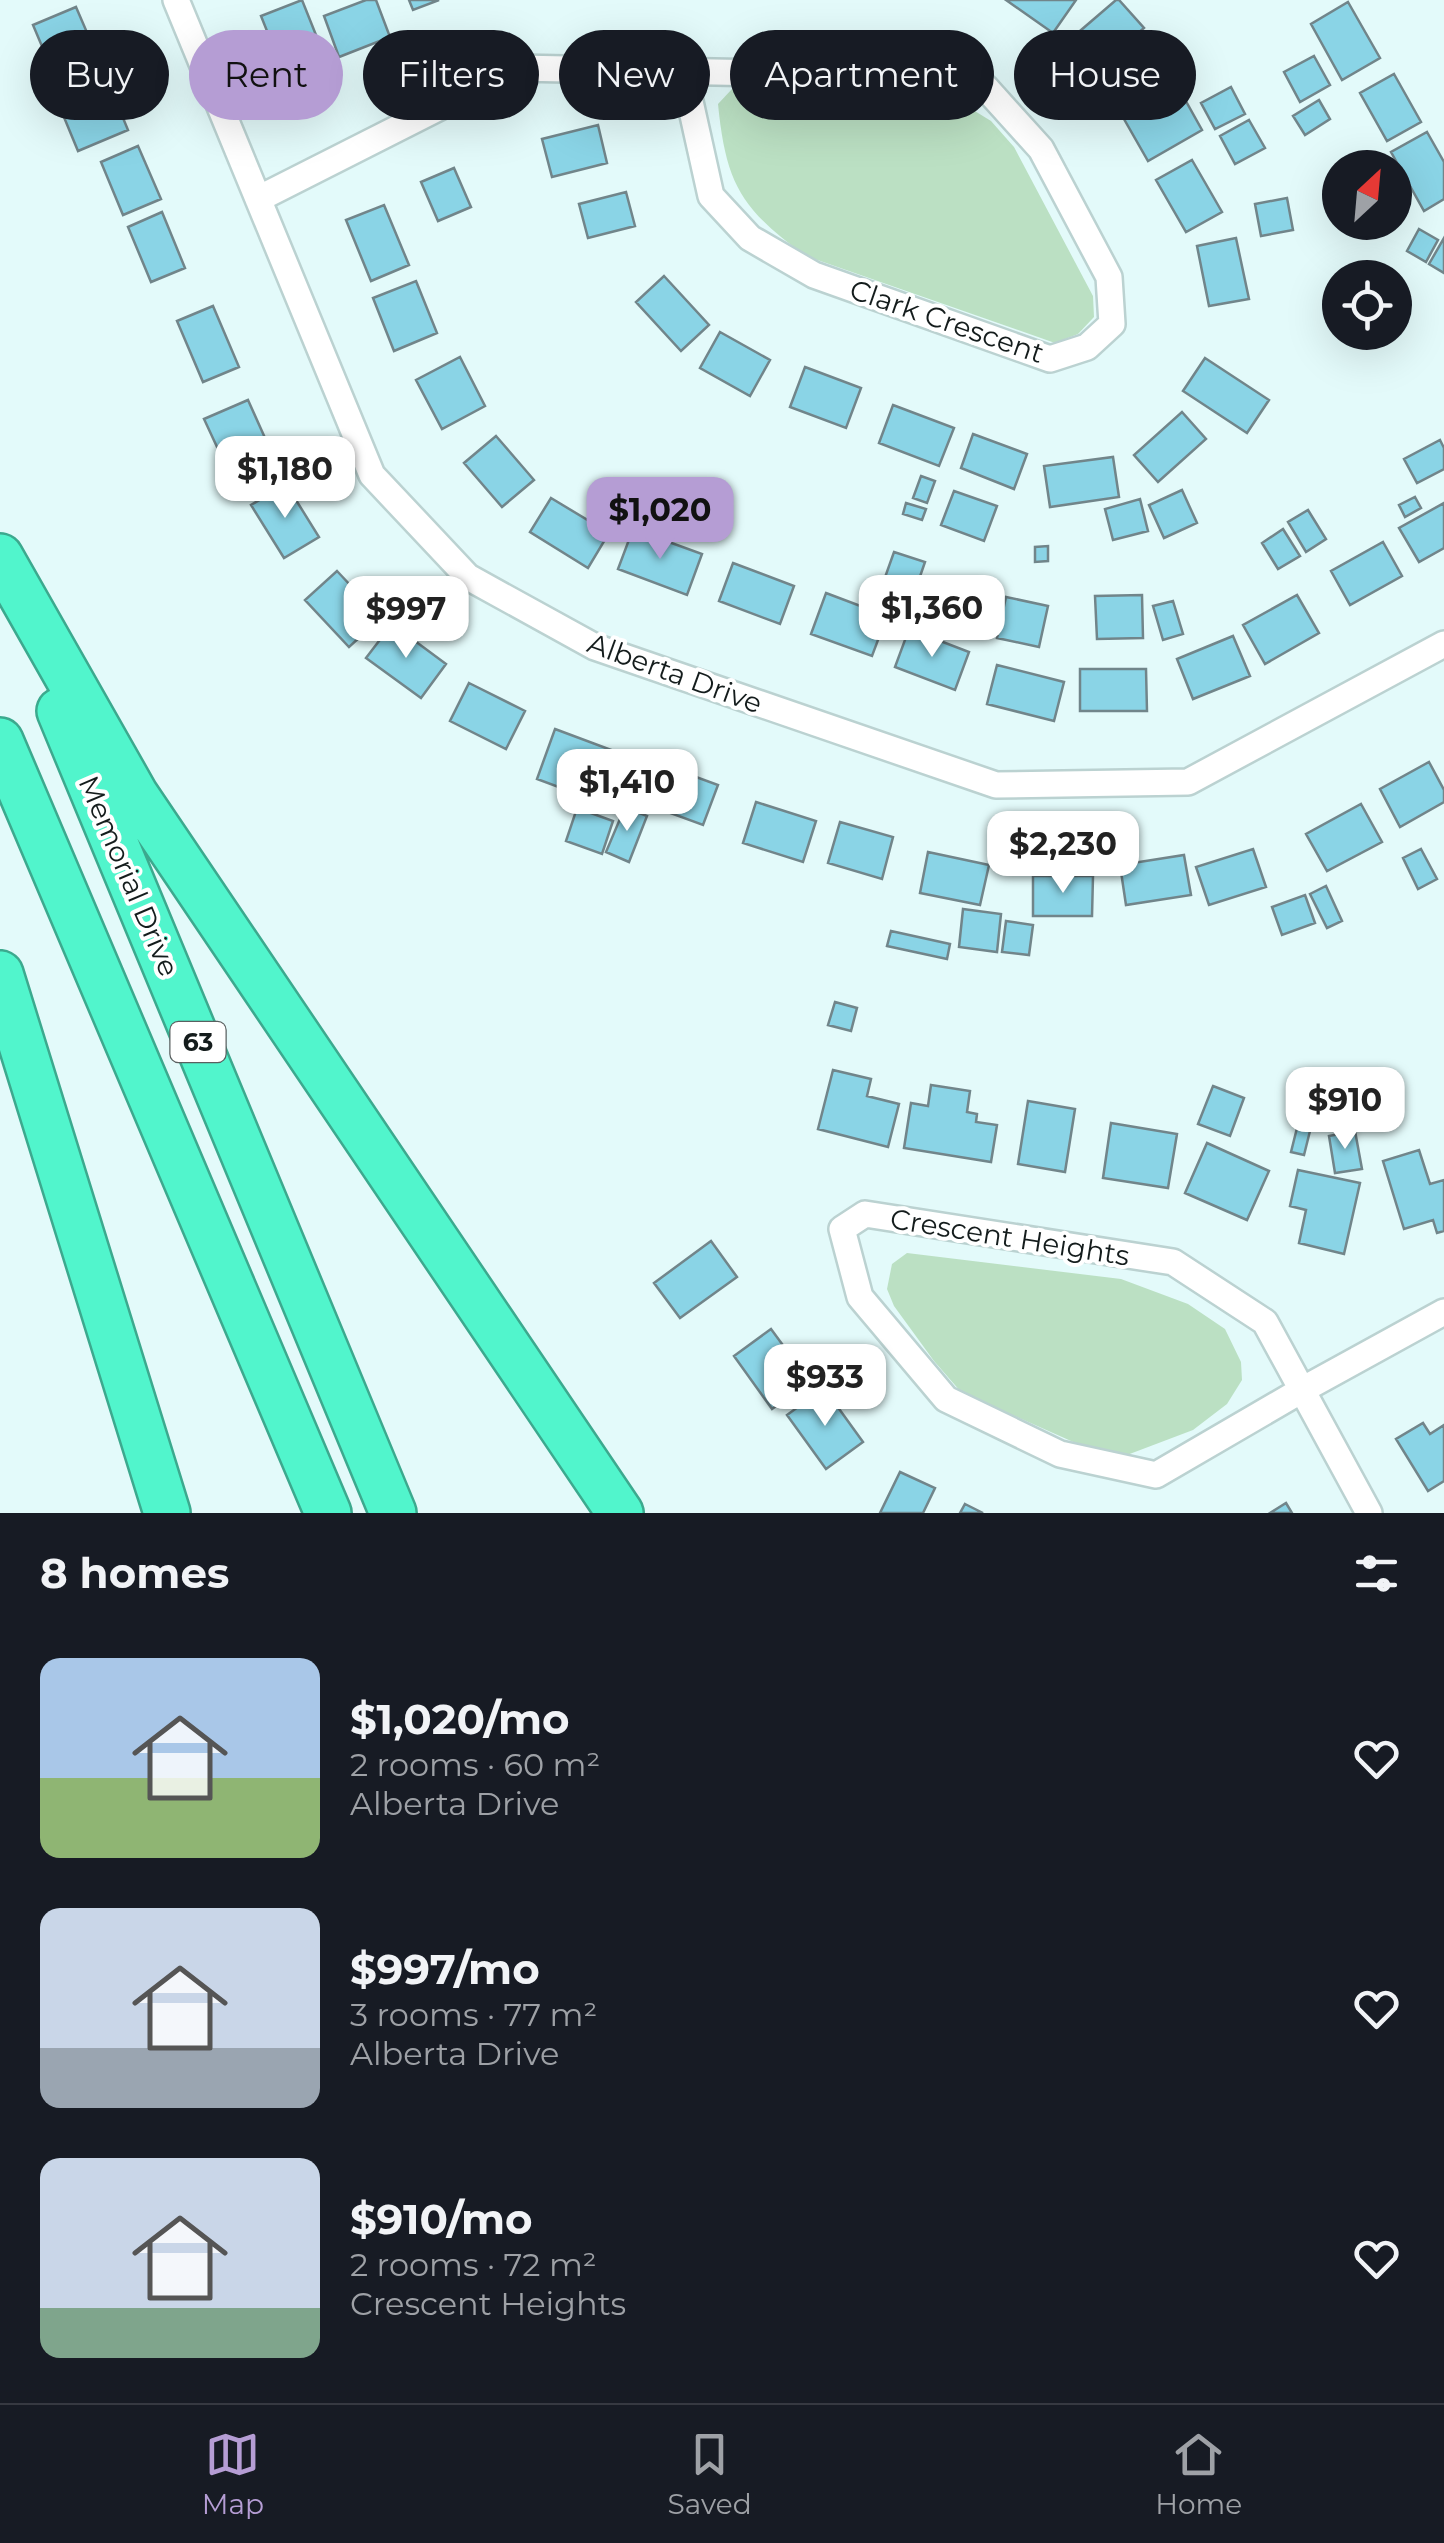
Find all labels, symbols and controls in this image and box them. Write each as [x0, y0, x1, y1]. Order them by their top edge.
chip: Buy [30, 30, 169, 120]
chip: Rent [189, 30, 343, 120]
chip: Filters [363, 30, 539, 120]
chip: New [559, 30, 710, 120]
chip: Apartment [730, 30, 994, 120]
chip: House [1014, 30, 1196, 120]
north arrow [1322, 150, 1412, 240]
map controls [1322, 150, 1412, 350]
button: locate [1322, 260, 1412, 350]
street label: Clark Crescent [845, 272, 1049, 370]
pin: $1,180 [204, 436, 366, 521]
text: $1,180 [237, 449, 333, 488]
pin: $1,020 [579, 477, 741, 562]
text: $1,020 [609, 490, 711, 529]
pin: $1,360 [851, 575, 1013, 660]
pin: $997 [347, 576, 465, 661]
text: $1,360 [881, 588, 983, 627]
text: $997 [366, 589, 446, 628]
street label: Alberta Drive [583, 626, 767, 720]
pin: $1,410 [546, 749, 708, 834]
text: $1,410 [579, 762, 675, 801]
street label: Memorial Drive [72, 771, 186, 981]
pin: $2,230 [982, 811, 1144, 896]
text: $2,230 [1009, 824, 1117, 863]
road number: 63 [170, 1022, 226, 1062]
pin: $910 [1286, 1067, 1404, 1152]
text: $910 [1308, 1080, 1382, 1119]
street label: Crescent Heights [888, 1201, 1132, 1273]
pin: $933 [766, 1344, 884, 1429]
text: $933 [786, 1357, 864, 1396]
icon: filters [1349, 1546, 1404, 1601]
text: 8 homes [40, 1547, 229, 1599]
text: $1,020/mo [350, 1693, 570, 1745]
icon: home [120, 1698, 240, 1818]
icon: heart [1349, 1731, 1404, 1786]
text: 2 rooms · 60 m² [350, 1745, 600, 1784]
text: Alberta Drive [350, 1784, 559, 1823]
text: $997/mo [350, 1943, 540, 1995]
icon: home [120, 1948, 240, 2068]
icon: heart [1349, 1981, 1404, 2036]
text: 3 rooms · 77 m² [350, 1995, 597, 2034]
text: Alberta Drive [350, 2034, 559, 2073]
text: $910/mo [350, 2193, 533, 2245]
icon: home [120, 2198, 240, 2318]
icon: heart [1349, 2231, 1404, 2286]
text: 2 rooms · 72 m² [350, 2245, 597, 2284]
text: Crescent Heights [350, 2284, 626, 2323]
tab: Map [202, 2427, 264, 2521]
tab: Saved [668, 2427, 752, 2521]
tab: Home [1155, 2427, 1242, 2521]

